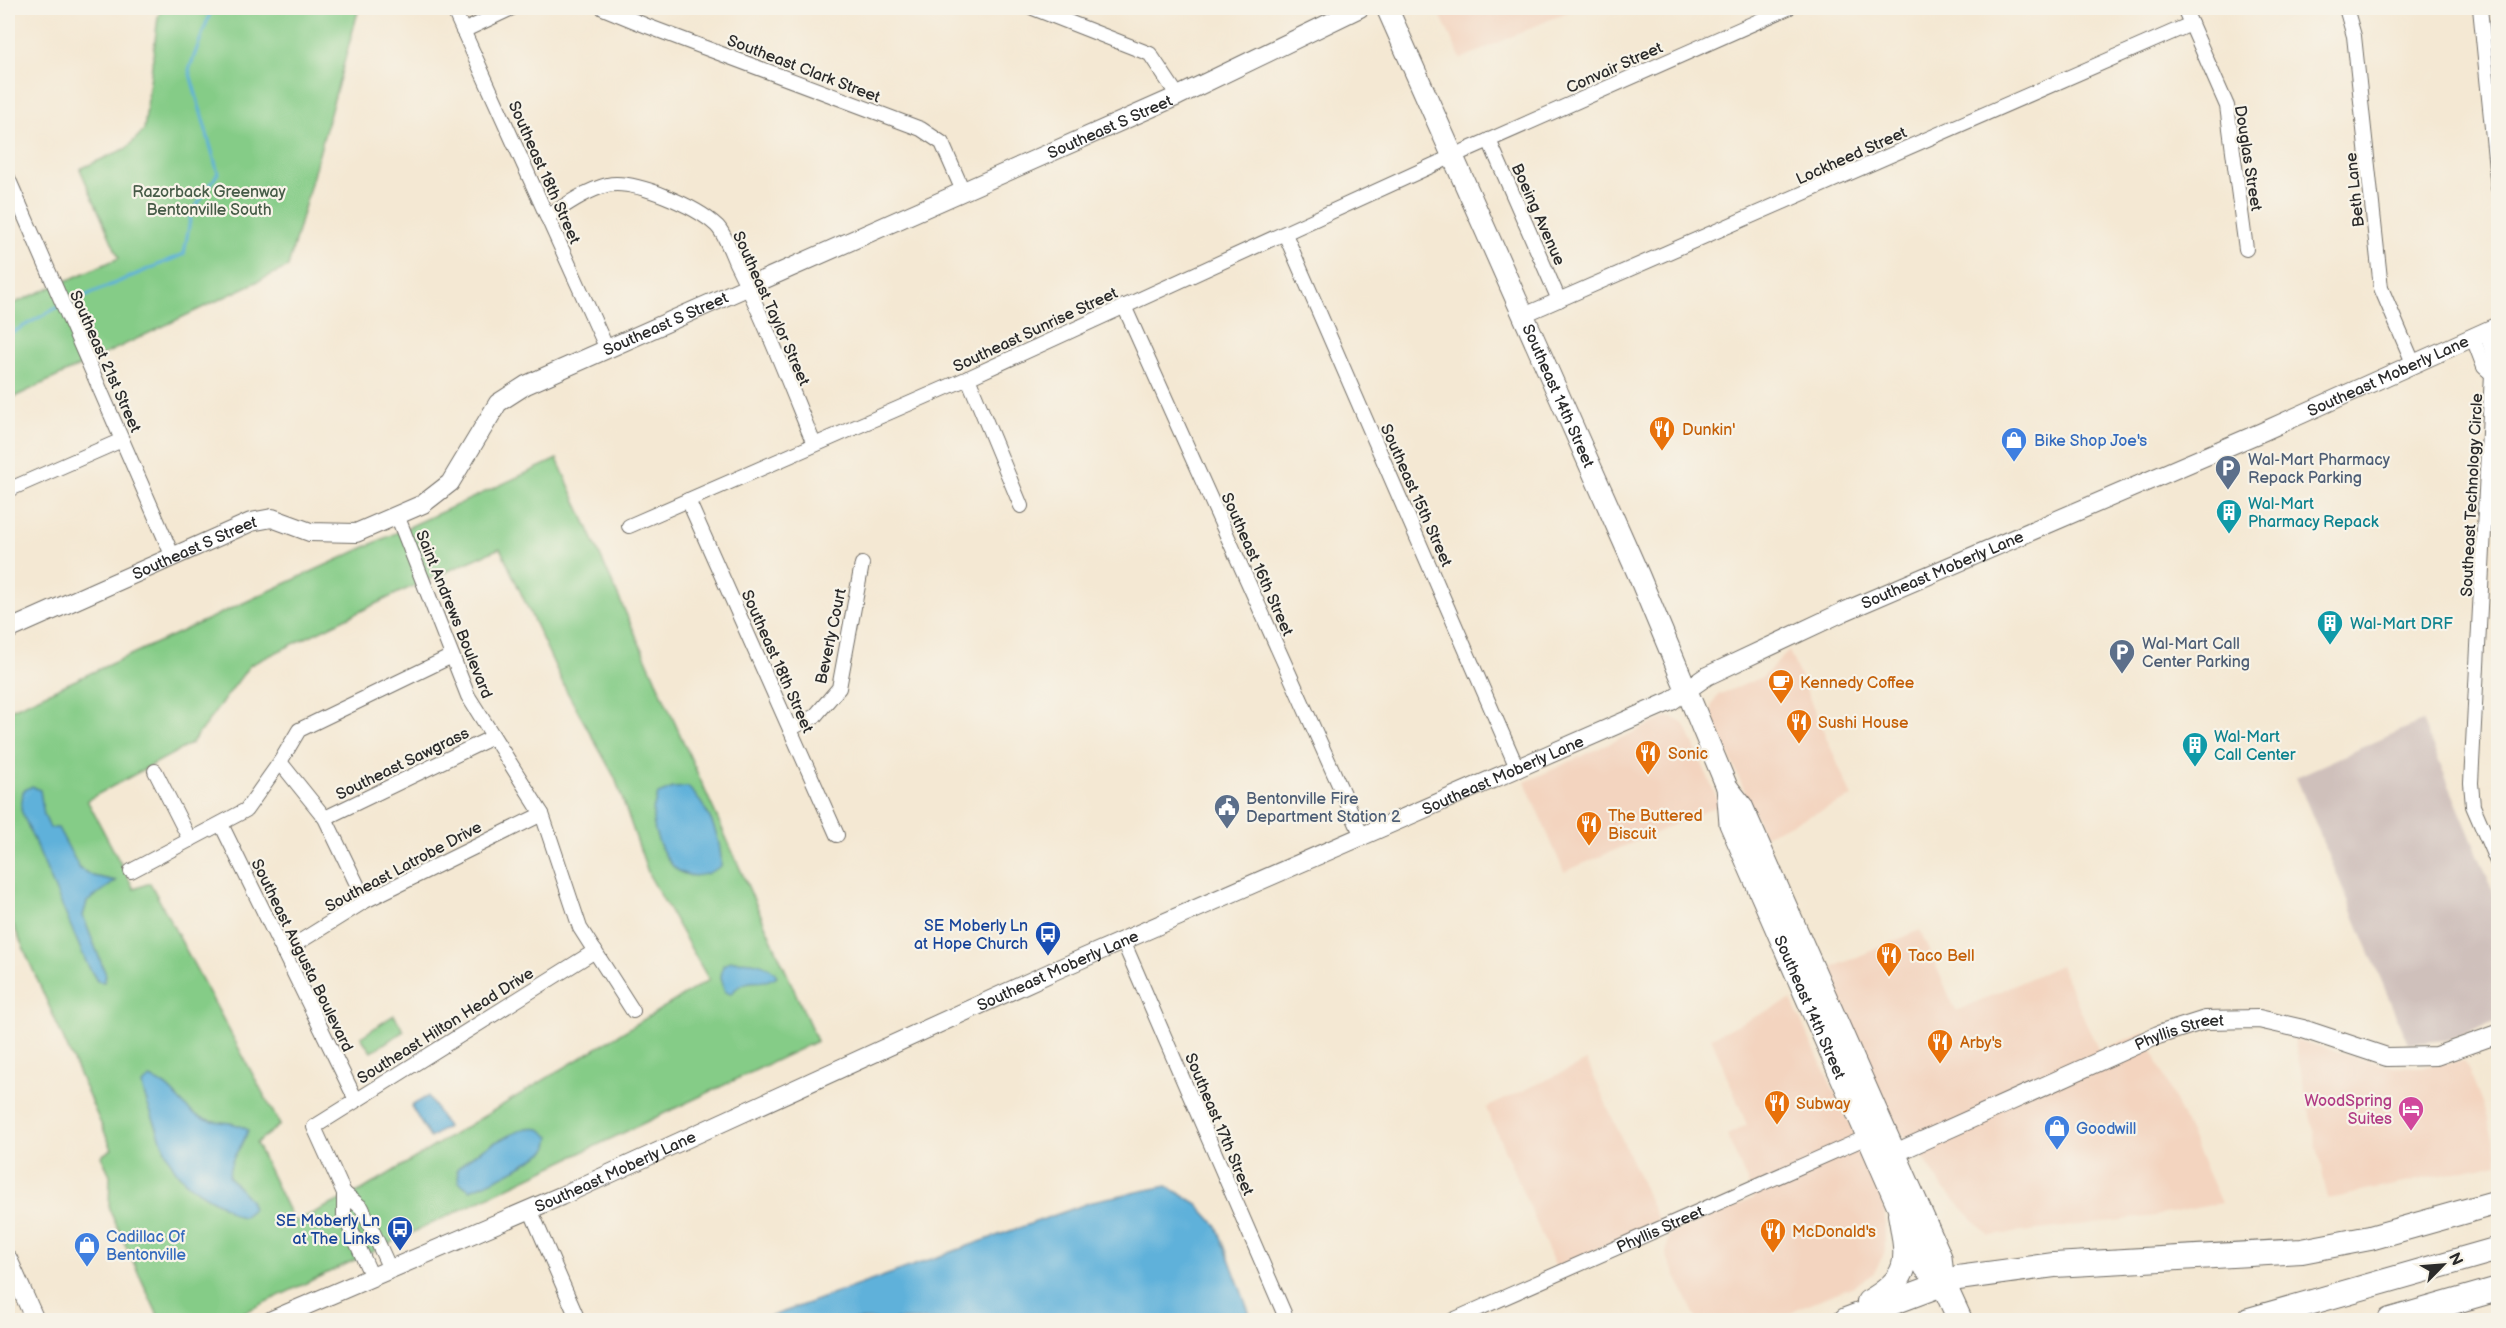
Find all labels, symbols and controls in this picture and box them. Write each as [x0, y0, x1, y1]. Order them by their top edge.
street label: Southeast Clark Street [724, 31, 883, 107]
street label: Convair Street [1563, 39, 1666, 98]
street label: Southeast S Street [1045, 92, 1176, 164]
street label: Southeast 18th Street [504, 98, 584, 247]
street label: Douglas Street [2230, 104, 2265, 213]
street label: Lockheed Street [1793, 123, 1910, 189]
street label: Beth Lane [2342, 151, 2369, 228]
street label: Boeing Avenue [1507, 161, 1569, 269]
park label: Razorback Greenway Bentonville South [132, 183, 287, 220]
street label: Southeast Taylor Street [728, 228, 813, 389]
street label: Southeast Sunrise Street [950, 284, 1121, 377]
street label: Southeast 21st Street [65, 288, 144, 436]
street label: Southeast S Street [601, 289, 731, 361]
street label: Southeast 14th Street [1518, 322, 1598, 471]
street label: Southeast Moberly Lane [2305, 332, 2472, 421]
street label: Southeast Technology Circle [2458, 392, 2487, 597]
restaurant icon: Dunkin' [1647, 414, 1677, 452]
street label: Southeast 15th Street [1376, 421, 1456, 570]
place label: Dunkin' [1682, 421, 1735, 440]
shop icon: Bike Shop Joe's [1999, 425, 2029, 463]
place label: Bike Shop Joe's [2034, 432, 2147, 451]
place label: Wal-Mart Pharmacy Repack Parking [2248, 451, 2391, 488]
parking icon: Wal-Mart Pharmacy Repack Parking [2213, 453, 2243, 491]
street label: Southeast 16th Street [1217, 490, 1297, 639]
place label: Wal-Mart Pharmacy Repack [2248, 495, 2379, 532]
building icon: Wal-Mart Pharmacy Repack [2214, 497, 2244, 535]
street label: Southeast S Street [130, 513, 258, 584]
street label: Southeast Moberly Lane [1859, 527, 2027, 614]
street label: Saint Andrews Boulevard [411, 528, 496, 701]
street label: Southeast 18th Street [737, 587, 817, 736]
street label: Beverly Court [812, 587, 851, 686]
building icon: Wal-Mart DRF [2315, 608, 2345, 646]
place label: Wal-Mart DRF [2350, 615, 2453, 634]
place label: Wal-Mart Call Center Parking [2142, 635, 2250, 672]
parking icon: Wal-Mart Call Center Parking [2107, 637, 2137, 675]
cafe icon: Kennedy Coffee [1766, 667, 1796, 705]
place label: Kennedy Coffee [1800, 674, 1915, 693]
restaurant icon: Sushi House [1784, 707, 1814, 745]
place label: Sushi House [1818, 714, 1909, 733]
street label: Southeast Sawgrass [333, 724, 472, 805]
place label: Wal-Mart Call Center [2214, 728, 2296, 765]
building icon: Wal-Mart Call Center [2180, 730, 2210, 768]
street label: Southeast Moberly Lane [1419, 732, 1587, 820]
restaurant icon: Sonic [1633, 738, 1663, 776]
place label: Sonic [1668, 745, 1708, 764]
place label: Bentonville Fire Department Station 2 [1246, 790, 1401, 827]
public building icon: Bentonville Fire Department Station 2 [1212, 792, 1242, 830]
place label: The Buttered Biscuit [1608, 807, 1703, 844]
restaurant icon: The Buttered Biscuit [1574, 809, 1604, 847]
street label: Southeast Latrobe Drive [322, 818, 486, 917]
street label: Southeast Augusta Boulevard [247, 856, 357, 1055]
place label: SE Moberly Ln at Hope Church [914, 917, 1028, 954]
bus stop icon: SE Moberly Ln at Hope Church [1033, 919, 1063, 957]
street label: Southeast Moberly Lane [974, 927, 1142, 1016]
street label: Southeast 14th Street [1769, 933, 1849, 1082]
restaurant icon: Taco Bell [1874, 940, 1904, 978]
place label: Taco Bell [1908, 947, 1975, 966]
street label: Southeast Hilton Head Drive [354, 964, 538, 1088]
street label: Phyllis Street [2132, 1011, 2224, 1055]
restaurant icon: Arby's [1925, 1027, 1955, 1065]
place label: Arby's [1960, 1034, 2002, 1053]
street label: Southeast 17th Street [1180, 1051, 1257, 1199]
restaurant icon: Subway [1762, 1088, 1792, 1126]
place label: WoodSpring Suites [2304, 1092, 2392, 1129]
hotel icon: WoodSpring Suites [2396, 1094, 2426, 1132]
place label: Subway [1796, 1095, 1851, 1114]
shop icon: Goodwill [2042, 1113, 2072, 1151]
place label: Goodwill [2076, 1120, 2136, 1139]
street label: Southeast Moberly Lane [532, 1128, 700, 1217]
street label: Phyllis Street [1614, 1202, 1707, 1257]
place label: SE Moberly Ln at The Links [276, 1212, 380, 1249]
bus stop icon: SE Moberly Ln at The Links [385, 1214, 415, 1252]
restaurant icon: McDonald's [1758, 1216, 1788, 1254]
place label: McDonald's [1792, 1223, 1876, 1242]
place label: Cadillac Of Bentonville [106, 1228, 186, 1265]
shop icon: Cadillac Of Bentonville [72, 1230, 102, 1268]
north arrow [2413, 1235, 2473, 1295]
text: N [2444, 1250, 2466, 1269]

